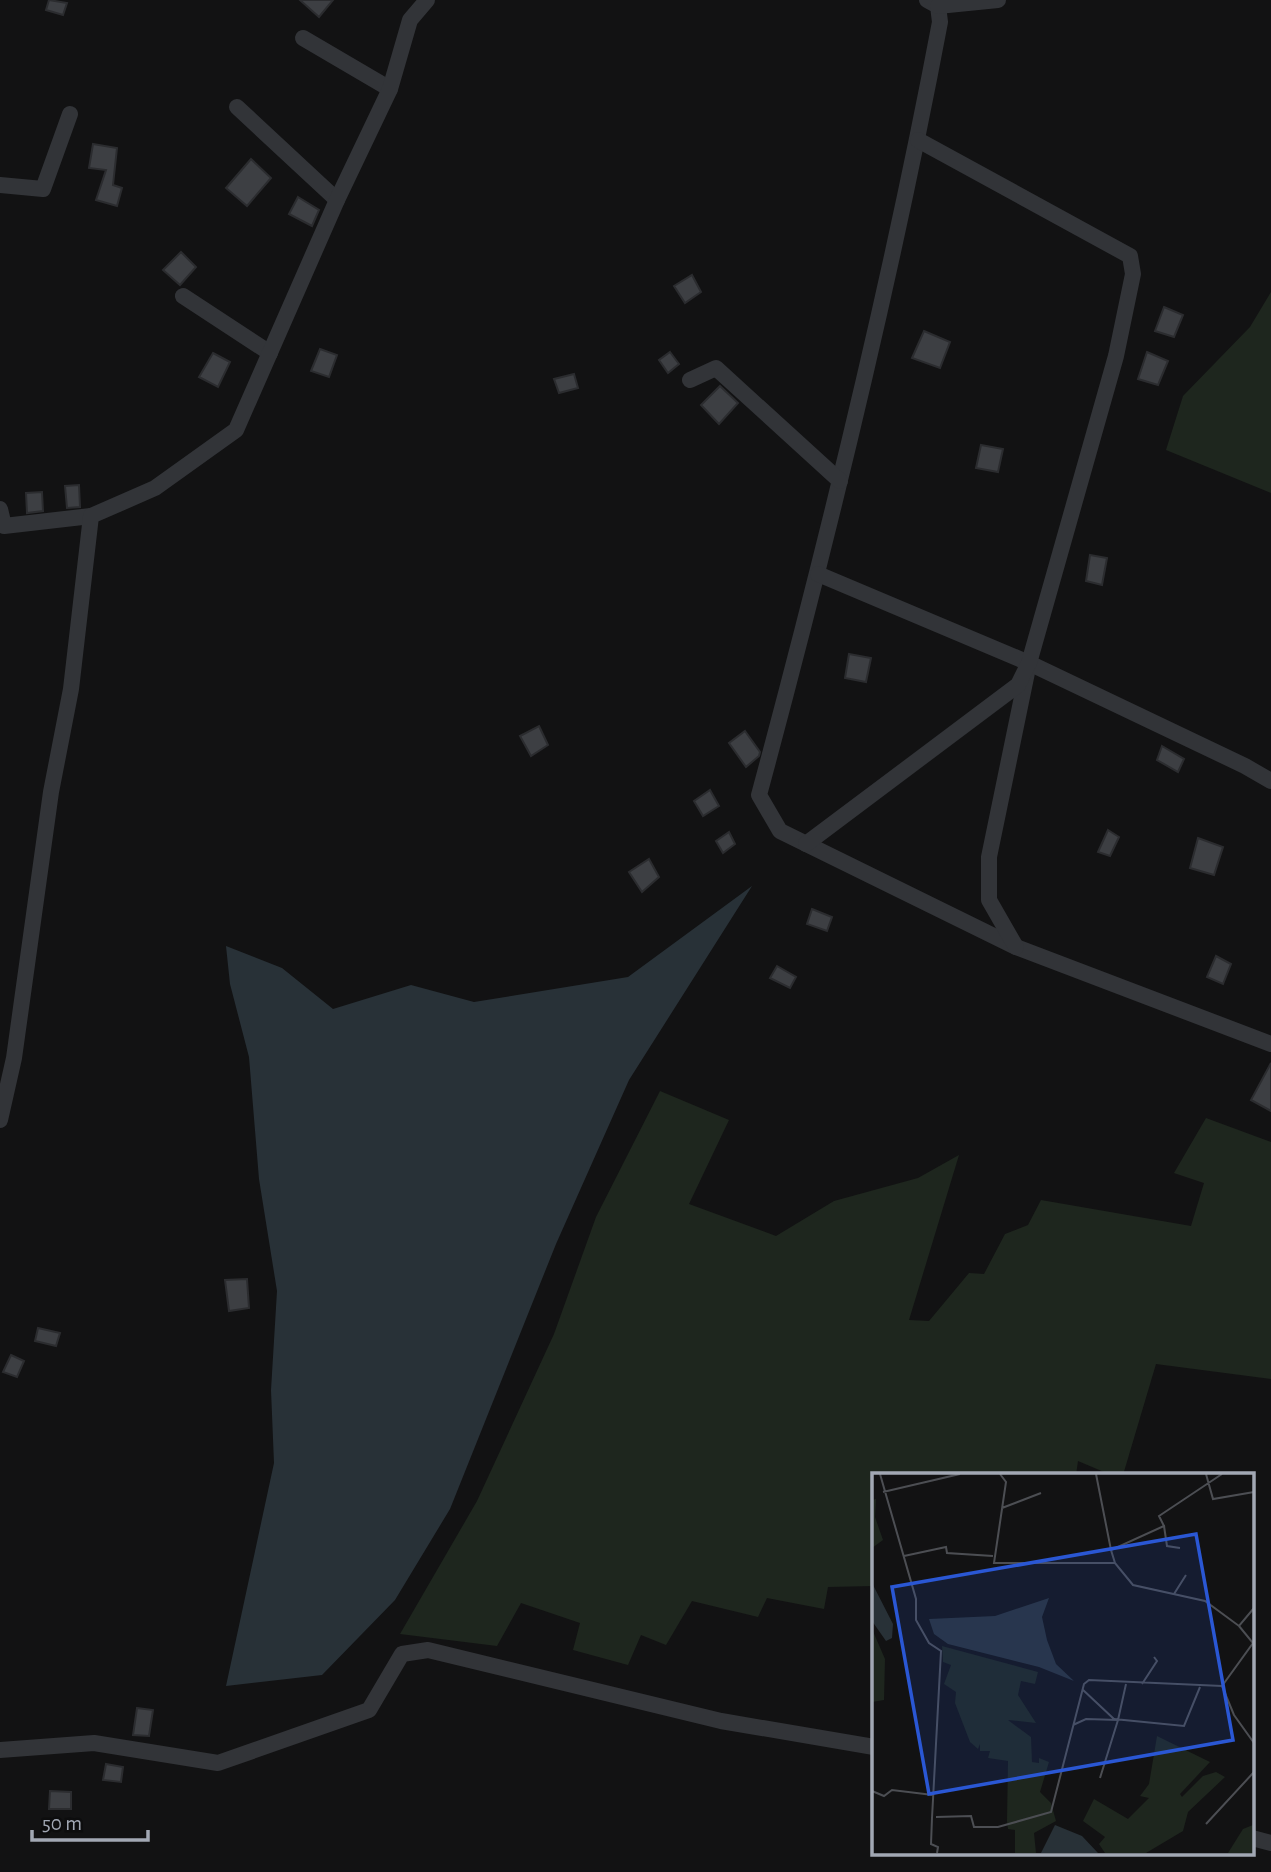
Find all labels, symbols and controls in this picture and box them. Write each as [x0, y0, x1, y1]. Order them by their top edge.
inset map [872, 1473, 1254, 1854]
scale bar [32, 1798, 147, 1842]
text: 50 m [42, 1813, 82, 1834]

